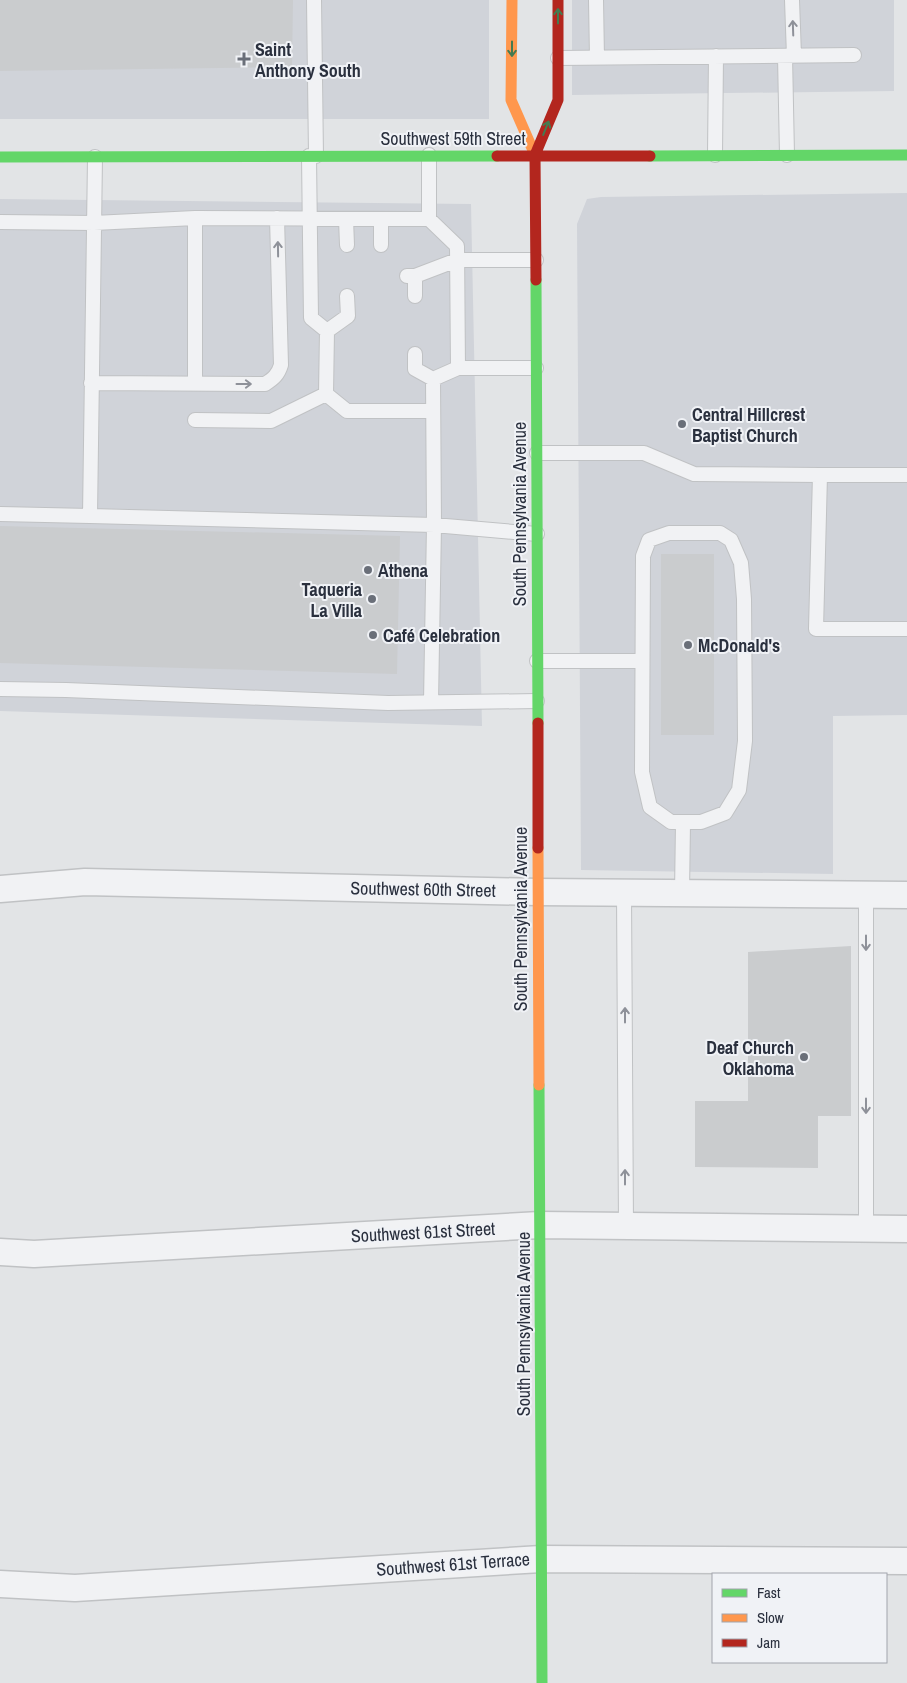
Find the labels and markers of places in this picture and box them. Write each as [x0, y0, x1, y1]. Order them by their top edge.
place label: Saint Anthony South [255, 37, 361, 83]
marker: Saint Anthony South [237, 52, 251, 66]
place label: Central Hillcrest Baptist Church [692, 402, 805, 448]
marker: Central Hillcrest Baptist Church [676, 418, 688, 430]
place label: Athena [378, 558, 429, 583]
marker: Athena [362, 564, 374, 576]
place label: Taqueria La Villa [302, 577, 363, 623]
marker: Taqueria La Villa [366, 593, 378, 605]
place label: Café Celebration [383, 623, 500, 648]
marker: Café Celebration [367, 629, 379, 641]
place label: McDonald's [698, 633, 780, 658]
marker: McDonald's [682, 639, 694, 651]
place label: Deaf Church Oklahoma [706, 1035, 795, 1081]
marker: Deaf Church Oklahoma [798, 1051, 810, 1063]

